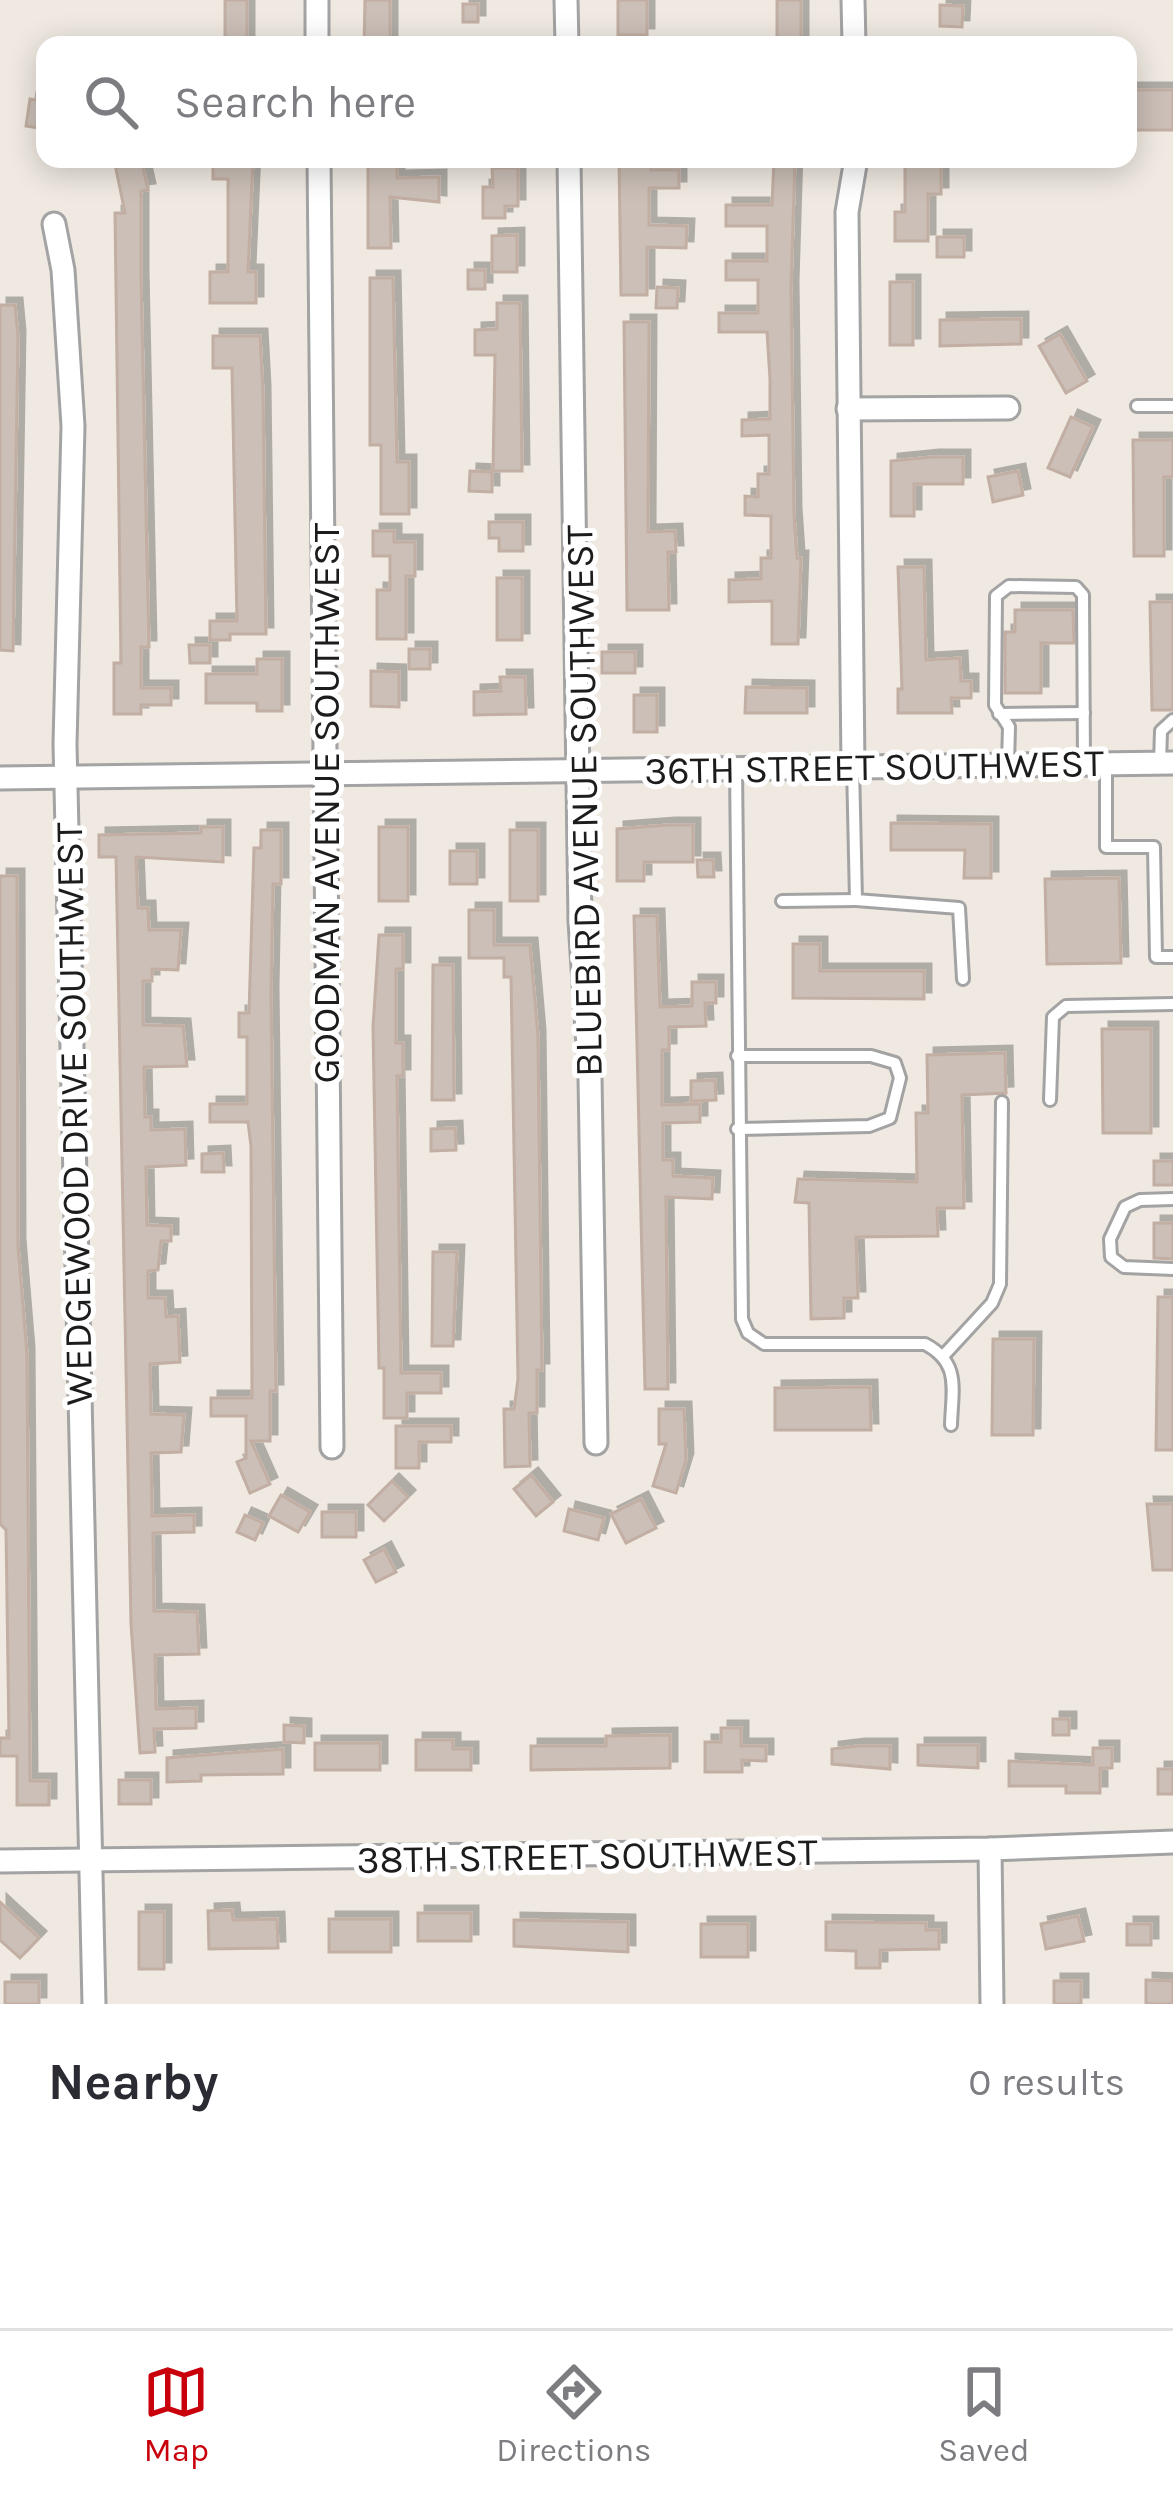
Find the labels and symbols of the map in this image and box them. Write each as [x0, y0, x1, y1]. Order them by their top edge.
street label: GOODMAN AVENUE SOUTHWEST [303, 522, 349, 1083]
street label: BLUEBIRD AVENUE SOUTHWEST [556, 524, 612, 1077]
street label: 36TH STREET SOUTHWEST [644, 740, 1105, 794]
street label: WEDGEWOOD DRIVE SOUTHWEST [46, 822, 102, 1406]
street label: 38TH STREET SOUTHWEST [356, 1829, 818, 1883]

